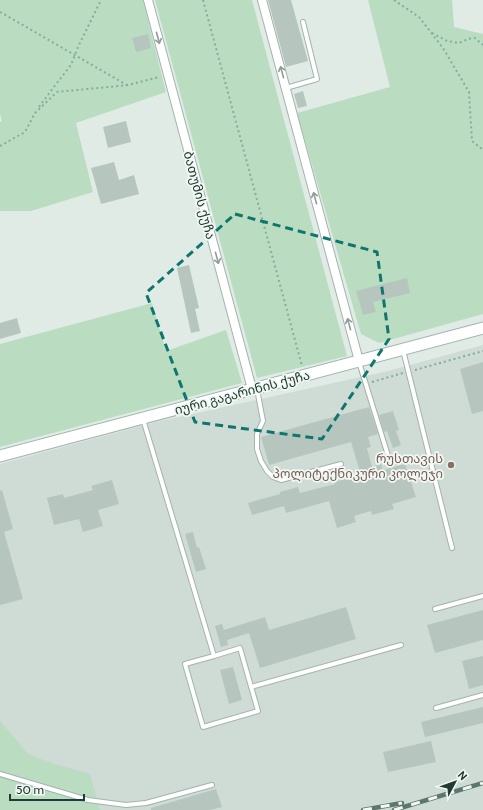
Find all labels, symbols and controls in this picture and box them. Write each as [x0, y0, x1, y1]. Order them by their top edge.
one-way arrow [155, 31, 163, 44]
one-way arrow [278, 66, 285, 79]
street label: ბათუმის ქუჩა [181, 149, 219, 241]
one-way arrow [311, 192, 319, 205]
one-way arrow [214, 251, 221, 264]
one-way arrow [345, 317, 352, 330]
street label: იური გაგარინის ქუჩა [173, 366, 311, 418]
place label: რუსთავის პოლიტექნიკური კოლეჯი [273, 450, 443, 482]
marker: რუსთავის პოლიტექნიკური კოლეჯი [446, 460, 456, 470]
north arrow [435, 762, 475, 802]
text: N [455, 768, 470, 783]
scale bar [10, 776, 84, 802]
text: 50 m [16, 782, 44, 797]

